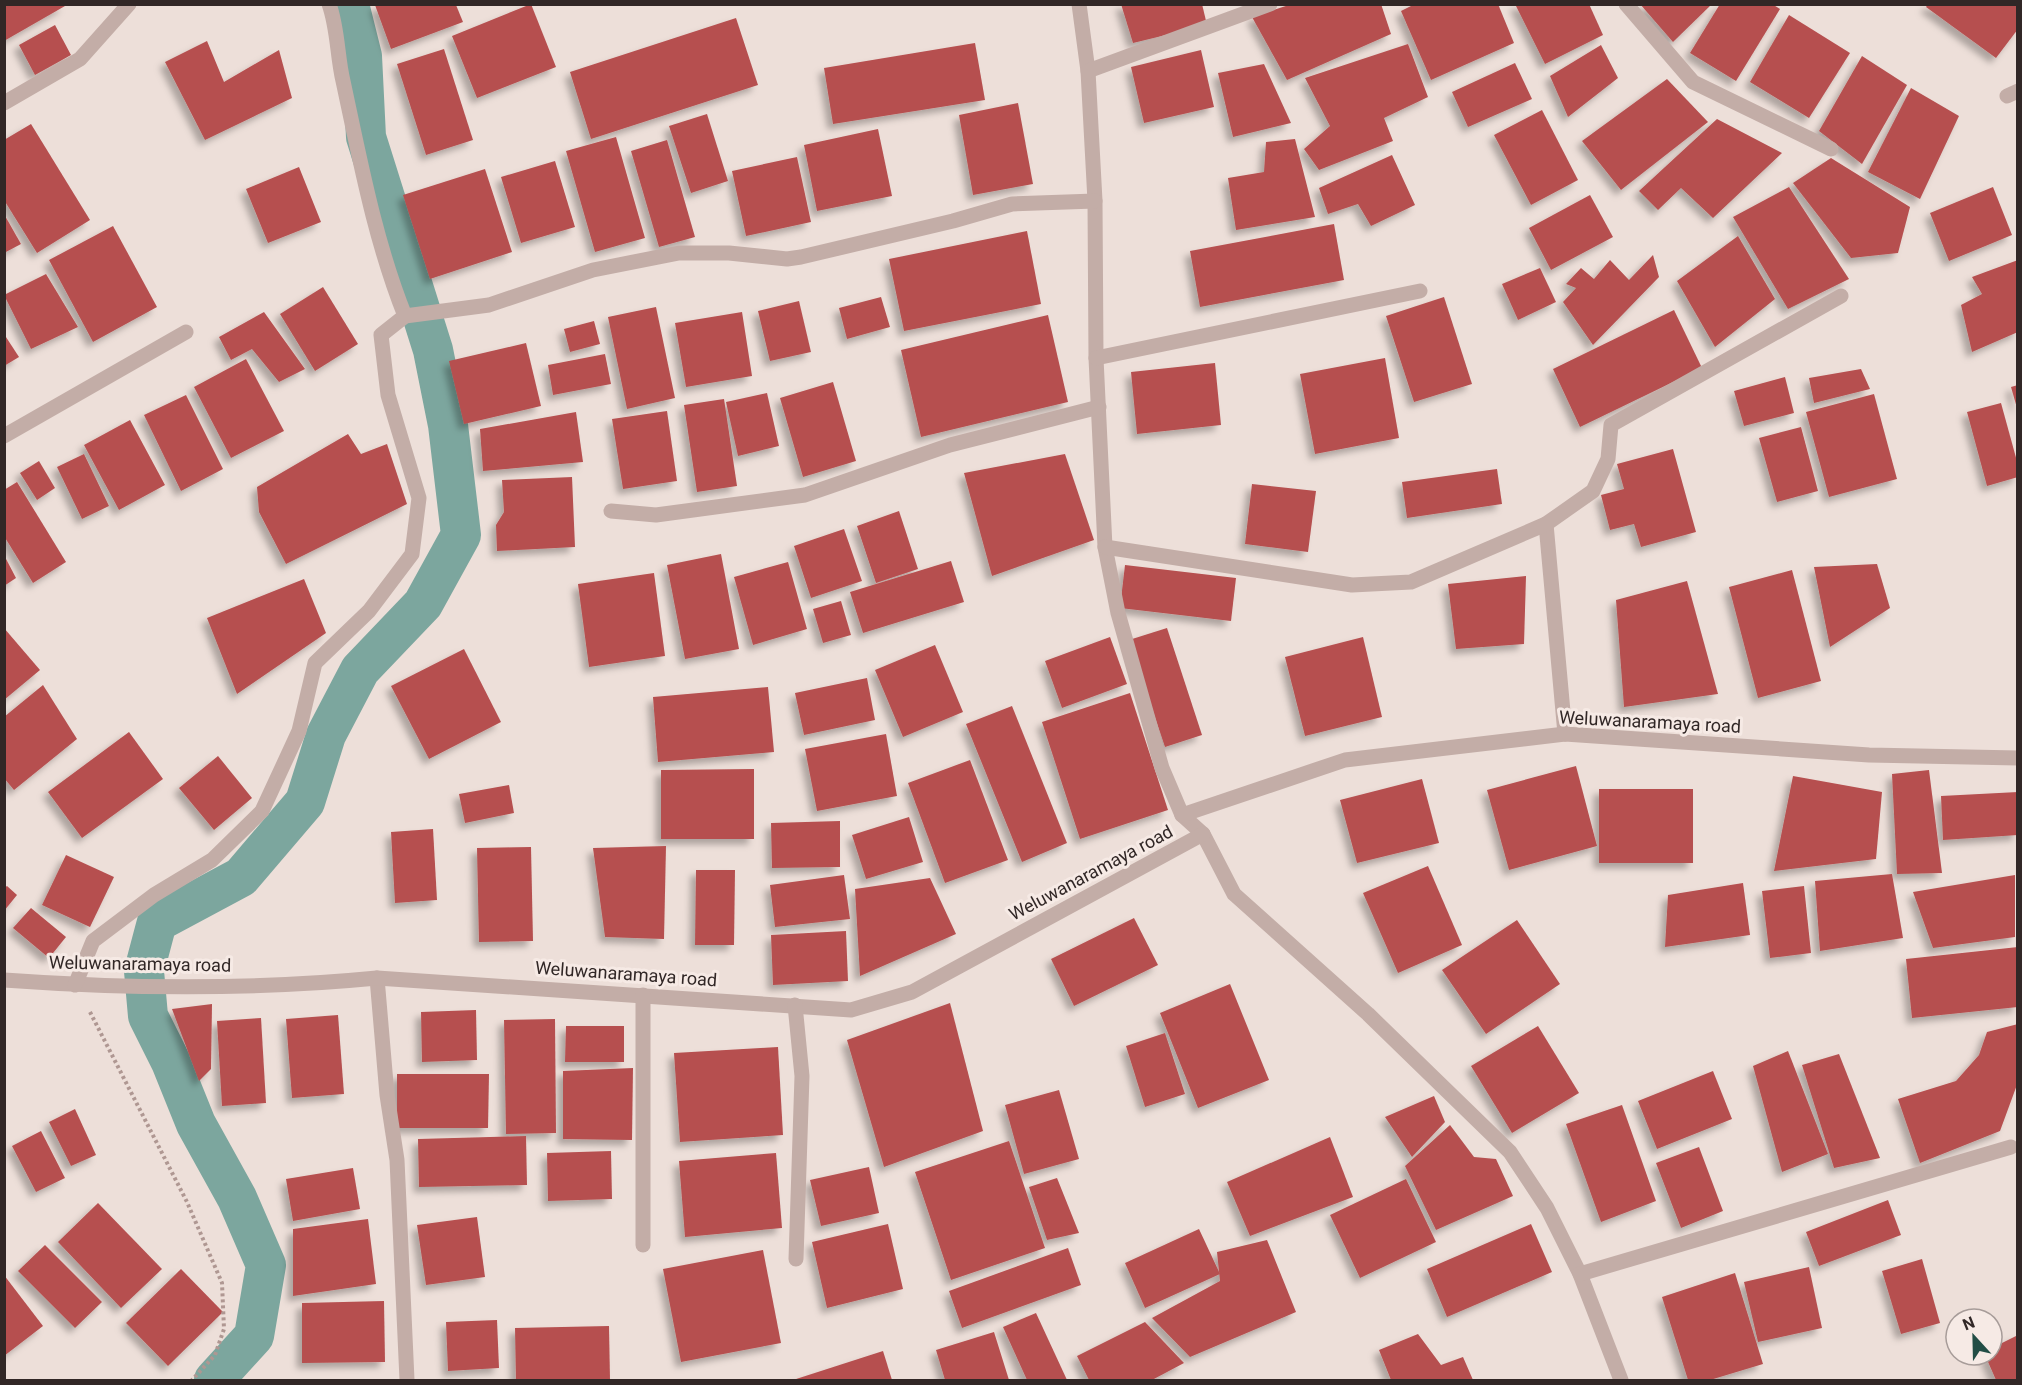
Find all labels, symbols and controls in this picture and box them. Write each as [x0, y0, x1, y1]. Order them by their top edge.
street label: Weluwanaramaya road [1558, 706, 1742, 737]
street label: Weluwanaramaya road [1005, 820, 1176, 925]
street label: Weluwanaramaya road [49, 951, 231, 976]
street label: Weluwanaramaya road [534, 957, 718, 990]
north arrow [1944, 1307, 2004, 1367]
text: N [1960, 1313, 1977, 1334]

